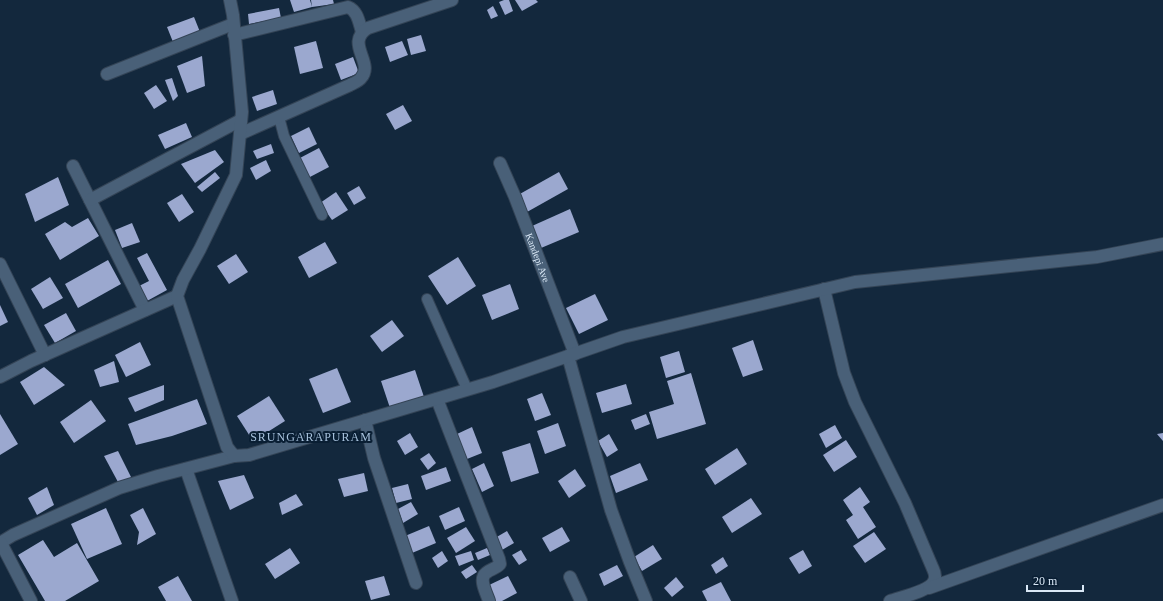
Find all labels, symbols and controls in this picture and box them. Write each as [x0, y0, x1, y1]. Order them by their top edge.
street label: Kandepi Ave [523, 232, 552, 284]
district label: SRUNGARAPURAM [250, 430, 372, 444]
scale bar [1027, 567, 1083, 593]
text: 20 m [1033, 574, 1058, 588]

